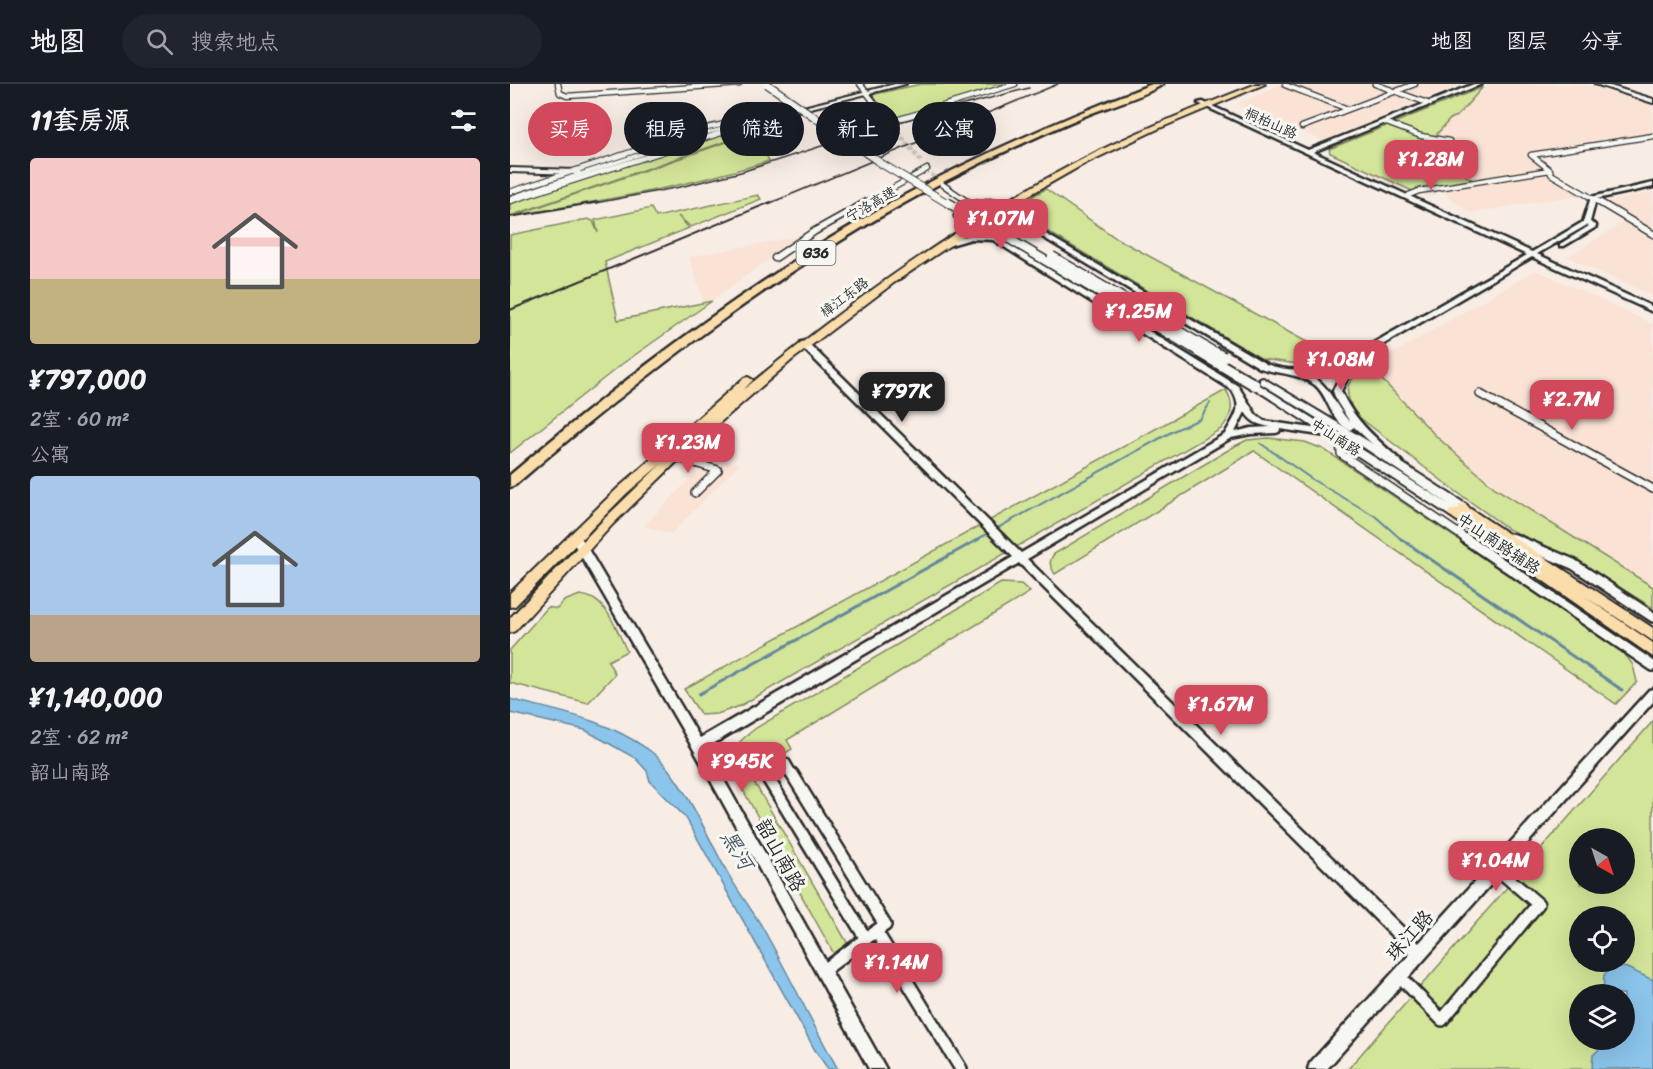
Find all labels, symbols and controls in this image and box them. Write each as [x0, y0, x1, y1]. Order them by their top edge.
search box [122, 14, 542, 68]
text: 地图 [30, 17, 86, 66]
text: 搜索地点 [191, 22, 279, 61]
text: 地图 [1431, 22, 1473, 60]
text: 图层 [1506, 22, 1548, 60]
text: 分享 [1581, 22, 1623, 60]
icon: search [143, 25, 176, 58]
text: 11套房源 [30, 97, 130, 143]
street label: 桐柏山路 [1240, 101, 1301, 146]
chip: 买房 [528, 102, 612, 156]
chip: 租房 [624, 102, 708, 156]
chip: 筛选 [720, 102, 804, 156]
chip: 新上 [816, 102, 900, 156]
chip: 公寓 [912, 102, 996, 156]
icon: filters [447, 104, 480, 137]
pin: ¥1.28M [1382, 140, 1480, 191]
text: ¥1.28M [1398, 142, 1464, 177]
street label: 宁洛高速 [841, 180, 902, 229]
icon: home [201, 197, 309, 305]
pin: ¥1.07M [952, 199, 1050, 250]
text: ¥1.07M [968, 201, 1034, 236]
road number: G36 [796, 241, 836, 265]
street label: 樟江东路 [814, 271, 874, 324]
pin: ¥1.25M [1090, 292, 1188, 343]
text: ¥1.25M [1106, 294, 1172, 329]
pin: ¥1.08M [1292, 340, 1390, 391]
text: ¥1.08M [1308, 342, 1374, 377]
text: ¥797,000 [30, 356, 146, 402]
pin: ¥797K [860, 372, 944, 423]
text: ¥797K [873, 374, 931, 409]
pin: ¥2.7M [1530, 380, 1614, 431]
text: ¥2.7M [1544, 382, 1600, 417]
text: 2室 · 60 m² [30, 402, 130, 437]
street label: 中山南路 [1305, 412, 1366, 463]
pin: ¥1.23M [639, 423, 737, 474]
text: ¥1.23M [656, 425, 720, 460]
text: 公寓 [30, 437, 70, 472]
street label: 中山南路辅路 [1451, 505, 1547, 582]
icon: home [201, 515, 309, 623]
text: ¥1,140,000 [30, 674, 163, 720]
pin: ¥1.67M [1172, 685, 1270, 736]
text: ¥1.67M [1189, 687, 1253, 722]
text: 2室 · 62 m² [30, 720, 129, 755]
pin: ¥945K [700, 742, 784, 793]
text: ¥945K [712, 744, 772, 779]
text: 韶山南路 [30, 755, 110, 790]
street label: 韶山南路 [746, 812, 816, 900]
water label: 黑河 [710, 822, 766, 880]
north arrow [1569, 828, 1635, 894]
map controls [1569, 828, 1635, 1050]
pin: ¥1.04M [1447, 841, 1545, 892]
text: ¥1.04M [1462, 843, 1530, 878]
street label: 珠江路 [1376, 901, 1443, 969]
button: locate [1569, 906, 1635, 972]
pin: ¥1.14M [848, 943, 946, 994]
text: ¥1.14M [865, 945, 929, 980]
button: layers [1569, 984, 1635, 1050]

